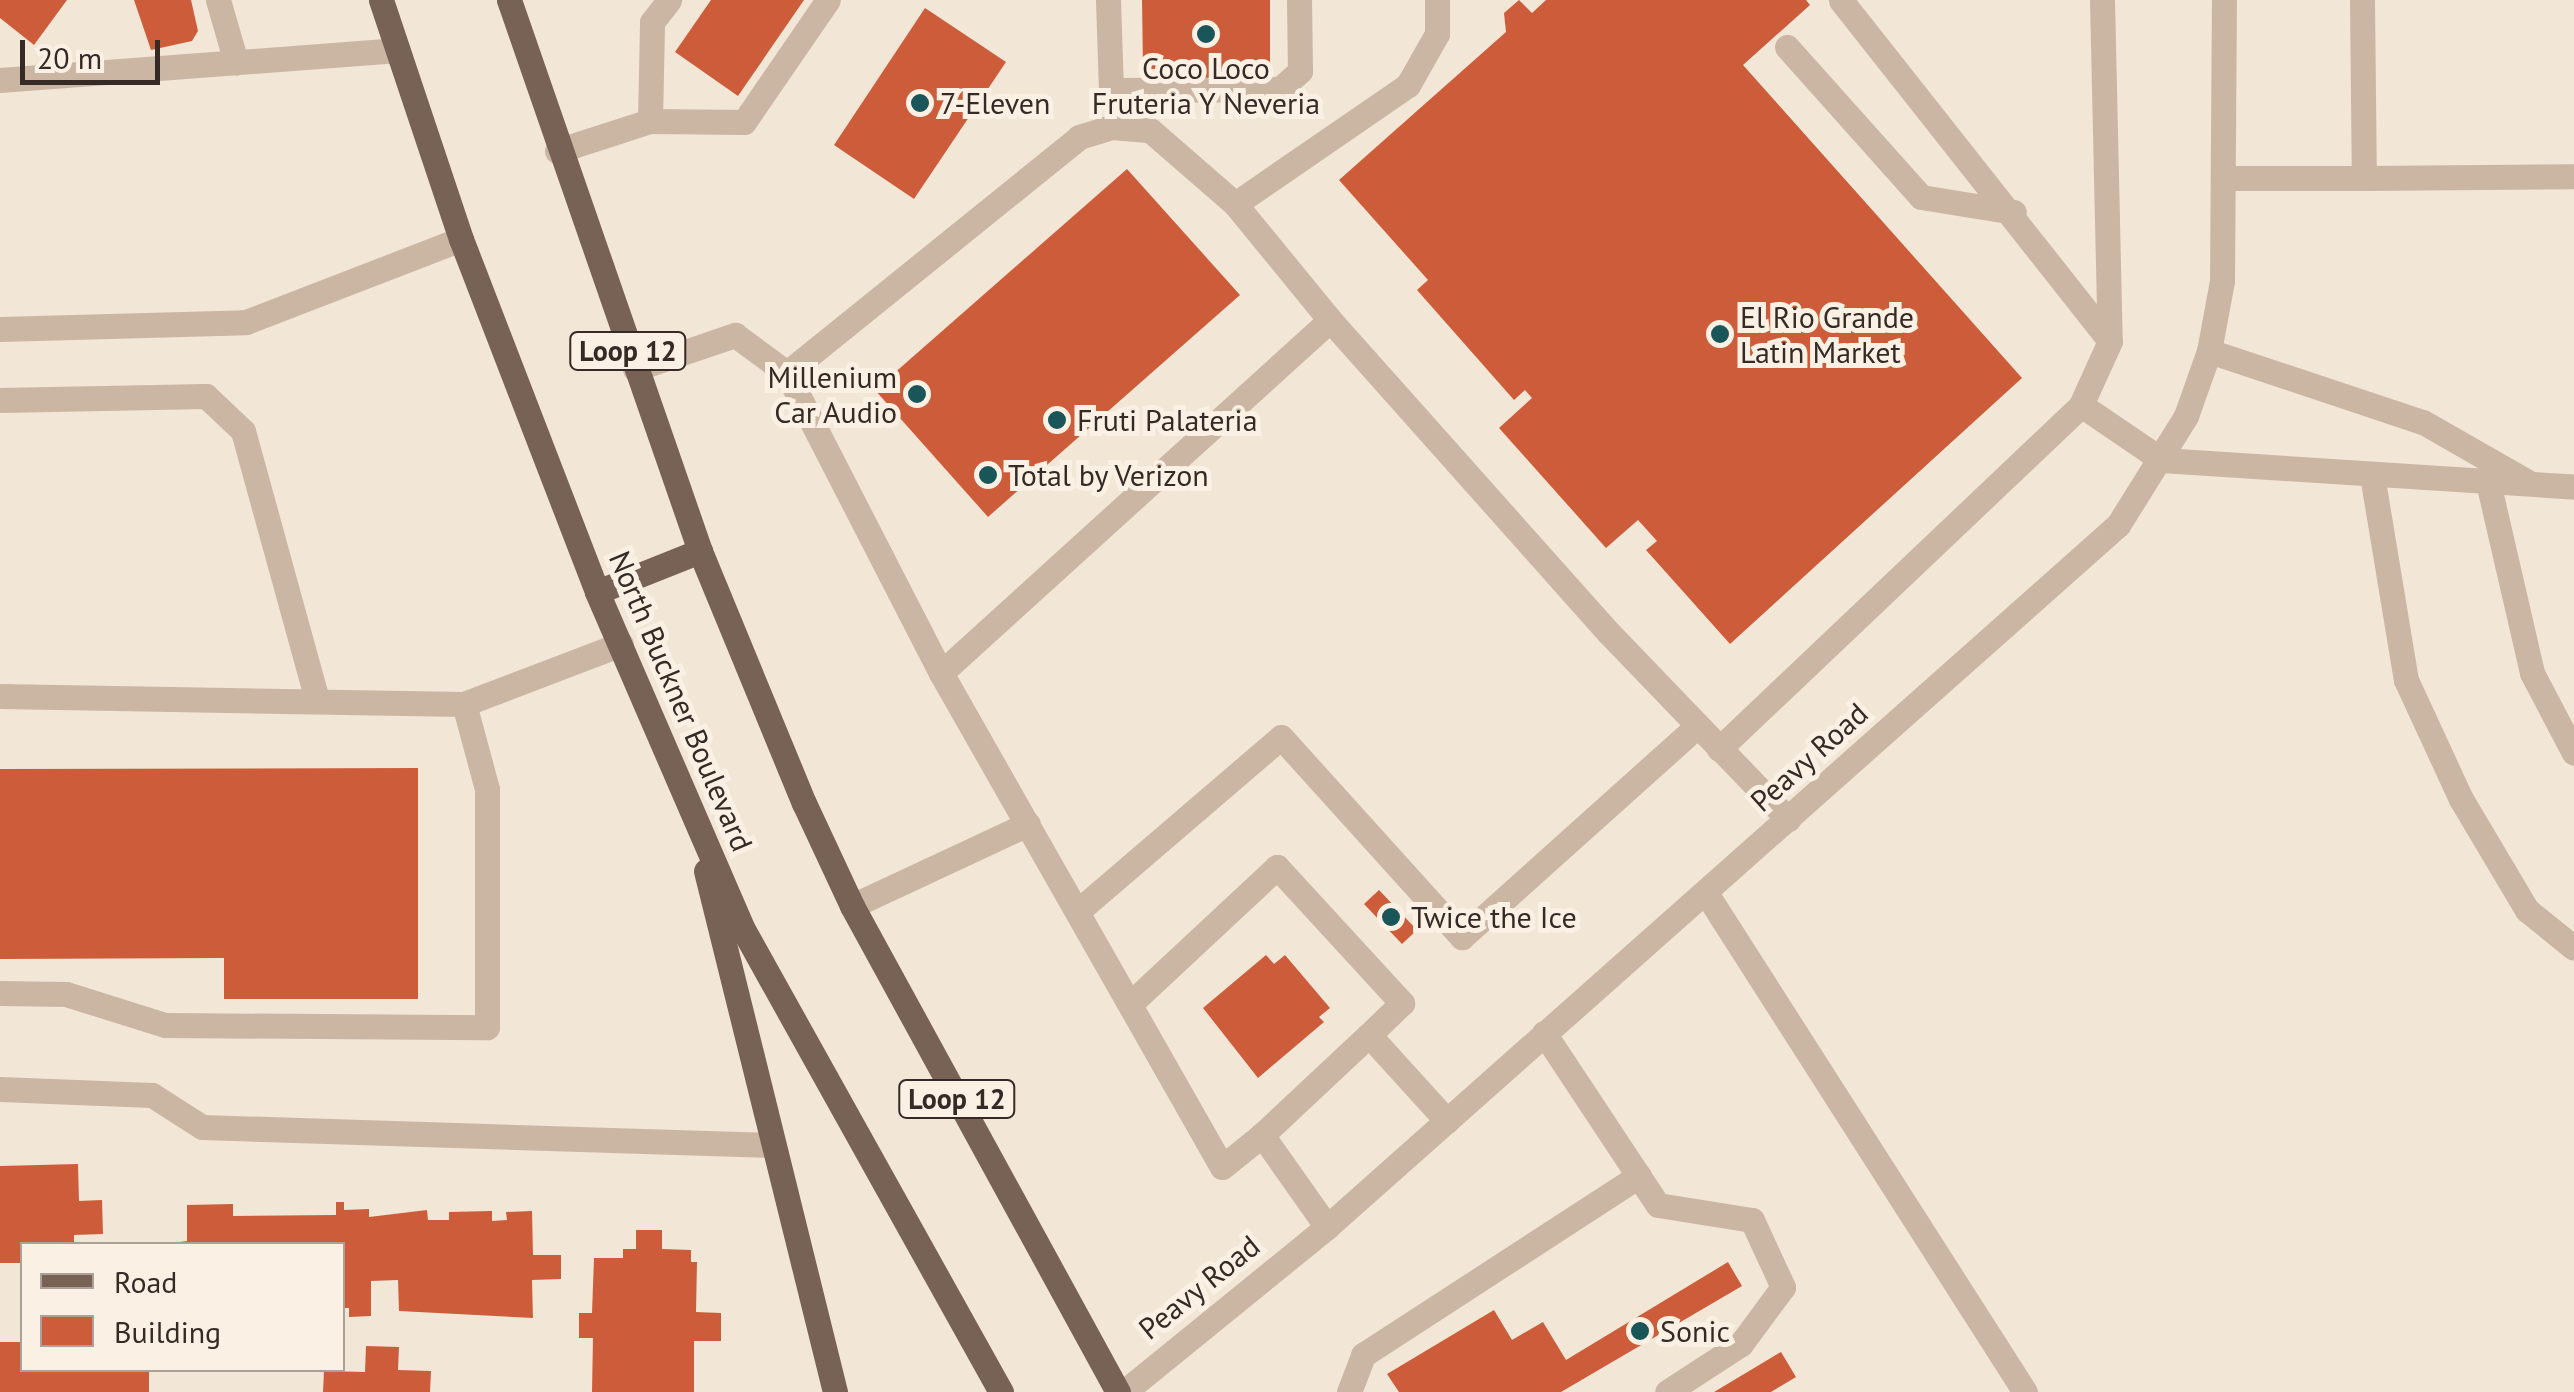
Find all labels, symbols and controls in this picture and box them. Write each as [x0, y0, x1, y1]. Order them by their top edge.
scale bar [25, 20, 165, 82]
marker: Coco Loco Fruteria Y Neveria [1195, 23, 1217, 45]
text: 20 m [37, 38, 102, 77]
place label: Coco Loco Fruteria Y Neveria [1091, 50, 1321, 120]
place label: 7-Eleven [940, 85, 1050, 121]
marker: 7-Eleven [909, 92, 931, 114]
place label: El Rio Grande Latin Market [1740, 299, 1914, 370]
marker: El Rio Grande Latin Market [1709, 323, 1731, 345]
road number: Loop 12 [568, 328, 688, 374]
place label: Millenium Car Audio [767, 359, 897, 430]
marker: Millenium Car Audio [906, 383, 928, 405]
place label: Fruti Palateria [1077, 402, 1258, 438]
marker: Fruti Palateria [1046, 409, 1068, 431]
place label: Total by Verizon [1008, 457, 1211, 493]
marker: Total by Verizon [977, 464, 999, 486]
street label: North Buckner Boulevard [601, 546, 761, 856]
street label: Peavy Road [1743, 695, 1875, 819]
place label: Twice the Ice [1411, 899, 1577, 935]
marker: Twice the Ice [1380, 906, 1402, 928]
road number: Loop 12 [897, 1076, 1017, 1122]
street label: Peavy Road [1131, 1227, 1267, 1347]
legend [20, 1242, 345, 1372]
text: Road [114, 1262, 178, 1301]
text: Building [114, 1312, 221, 1351]
place label: Sonic [1660, 1313, 1730, 1349]
marker: Sonic [1629, 1320, 1651, 1342]

